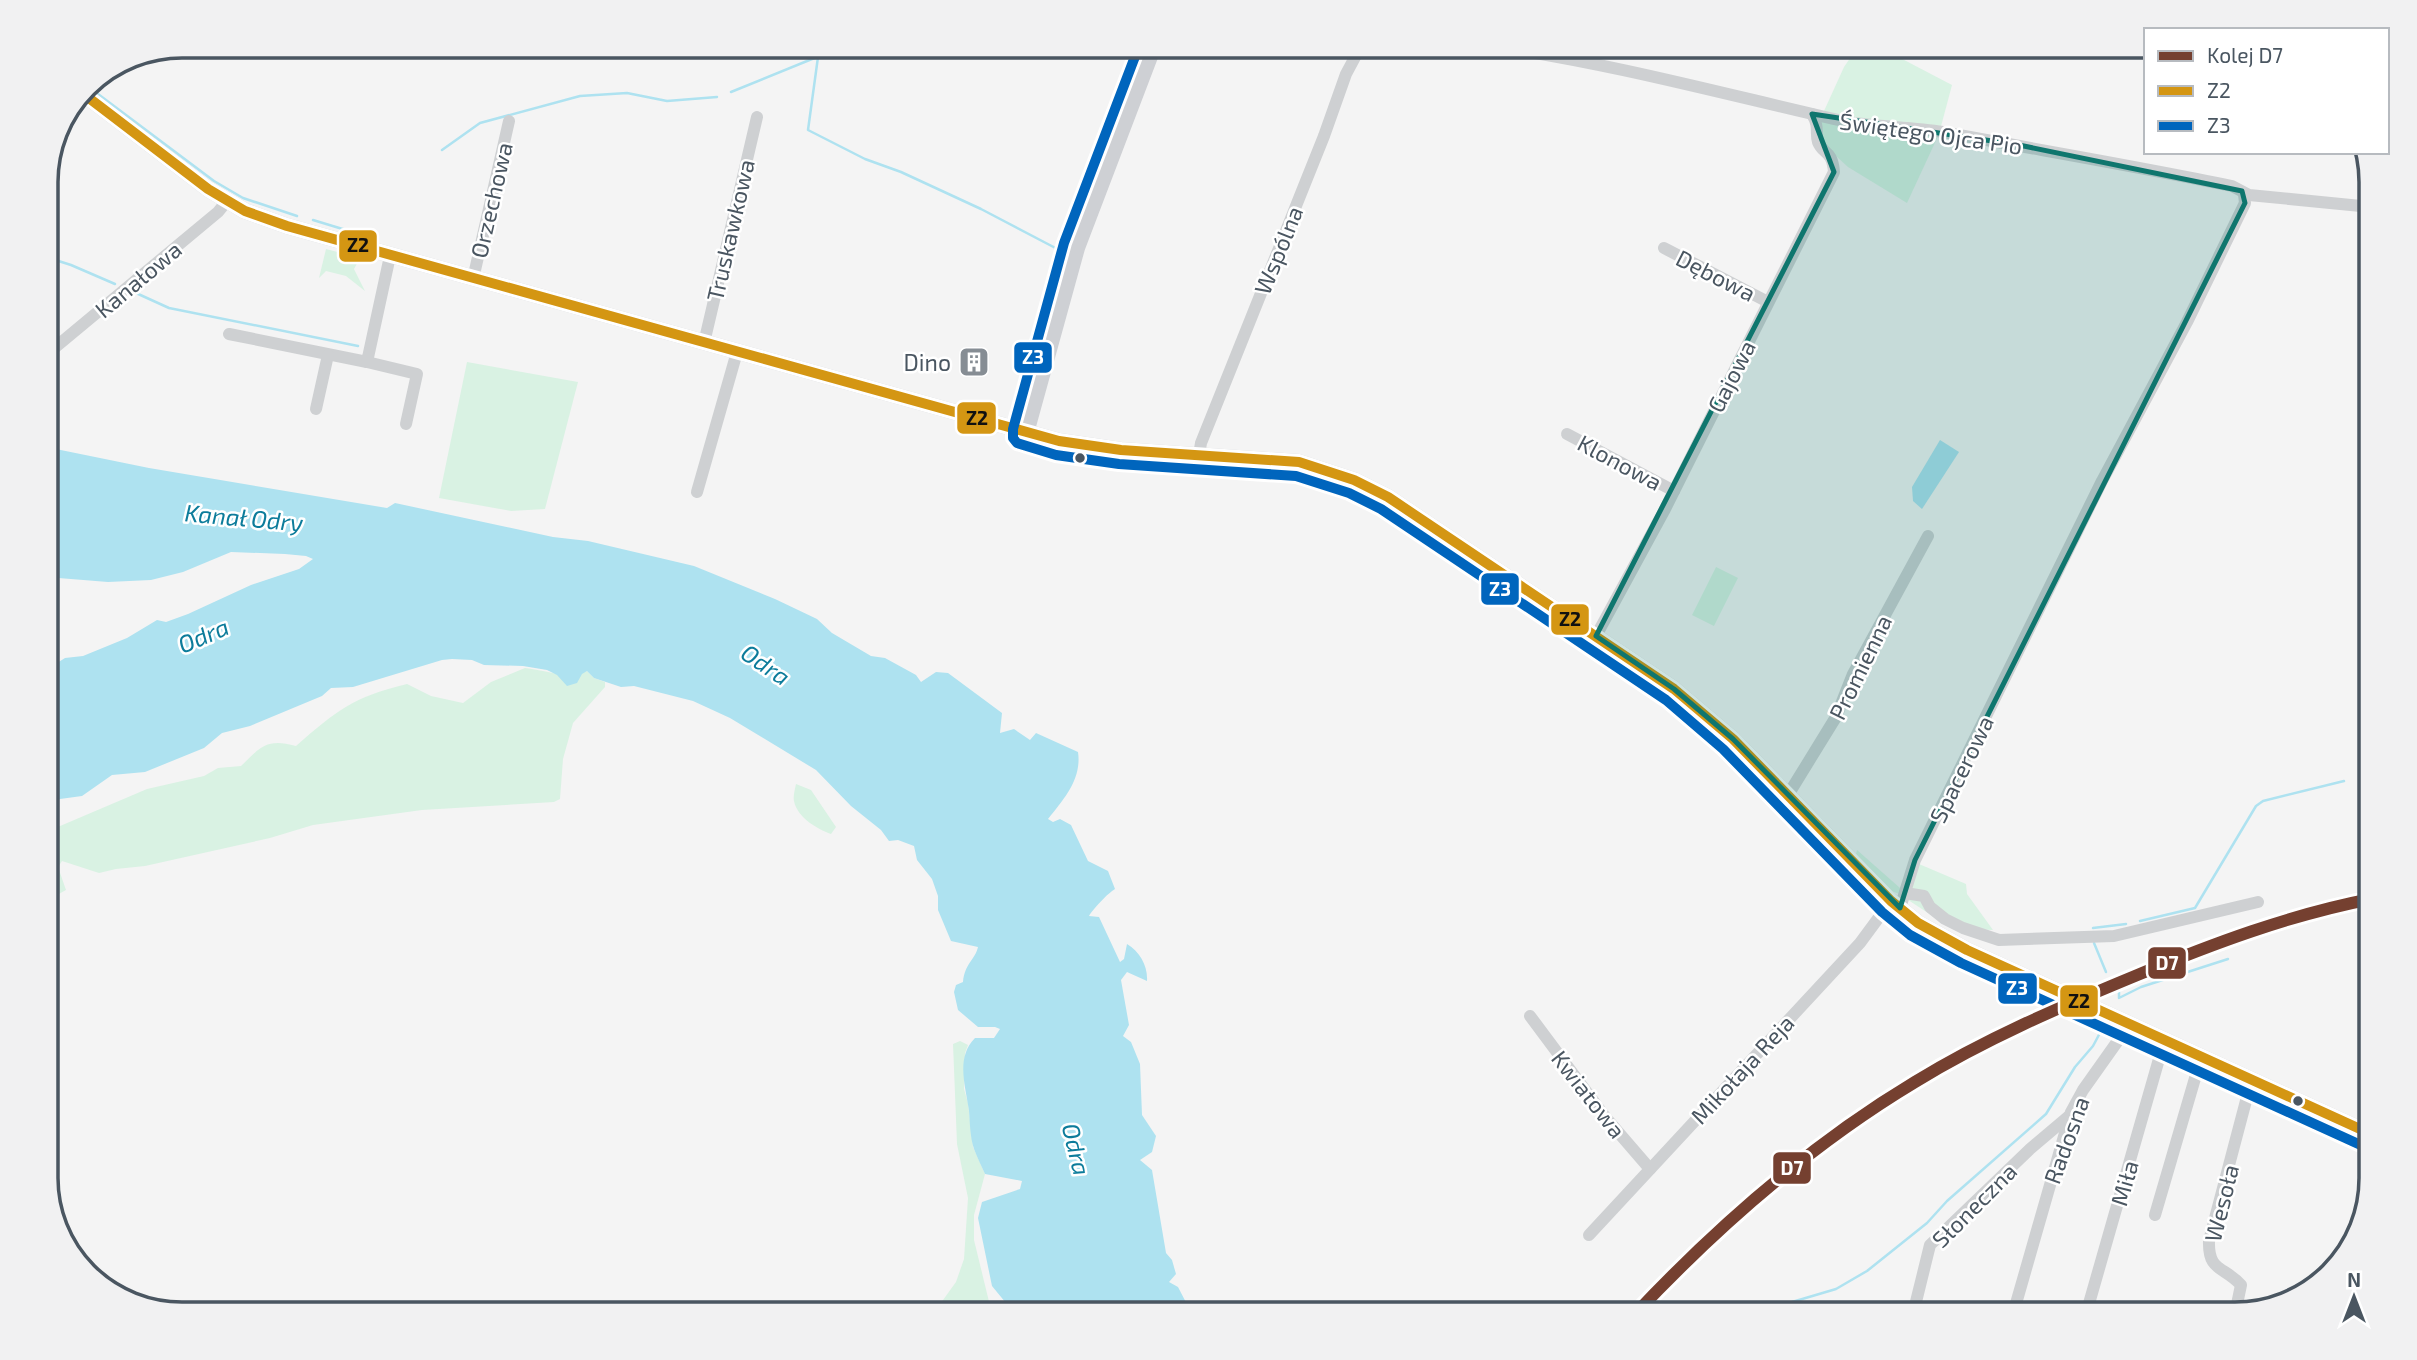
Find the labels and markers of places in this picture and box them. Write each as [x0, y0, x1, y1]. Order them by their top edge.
building icon: Dino [957, 345, 991, 379]
place label: Dino [904, 348, 951, 376]
unlabelled marker [1073, 451, 1087, 465]
unlabelled marker [2291, 1094, 2305, 1108]

